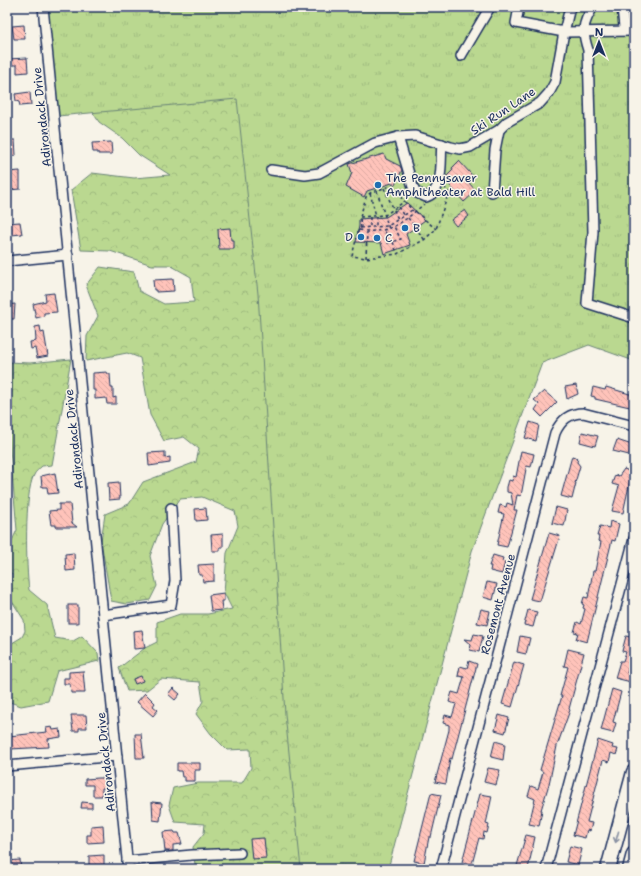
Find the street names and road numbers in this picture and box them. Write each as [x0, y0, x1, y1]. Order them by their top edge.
street label: Adirondack Drive [29, 66, 55, 168]
street label: Ski Run Lane [467, 83, 539, 139]
street label: Adirondack Drive [61, 388, 87, 490]
street label: Rosemont Avenue [477, 552, 519, 656]
street label: Adirondack Drive [93, 711, 119, 813]

